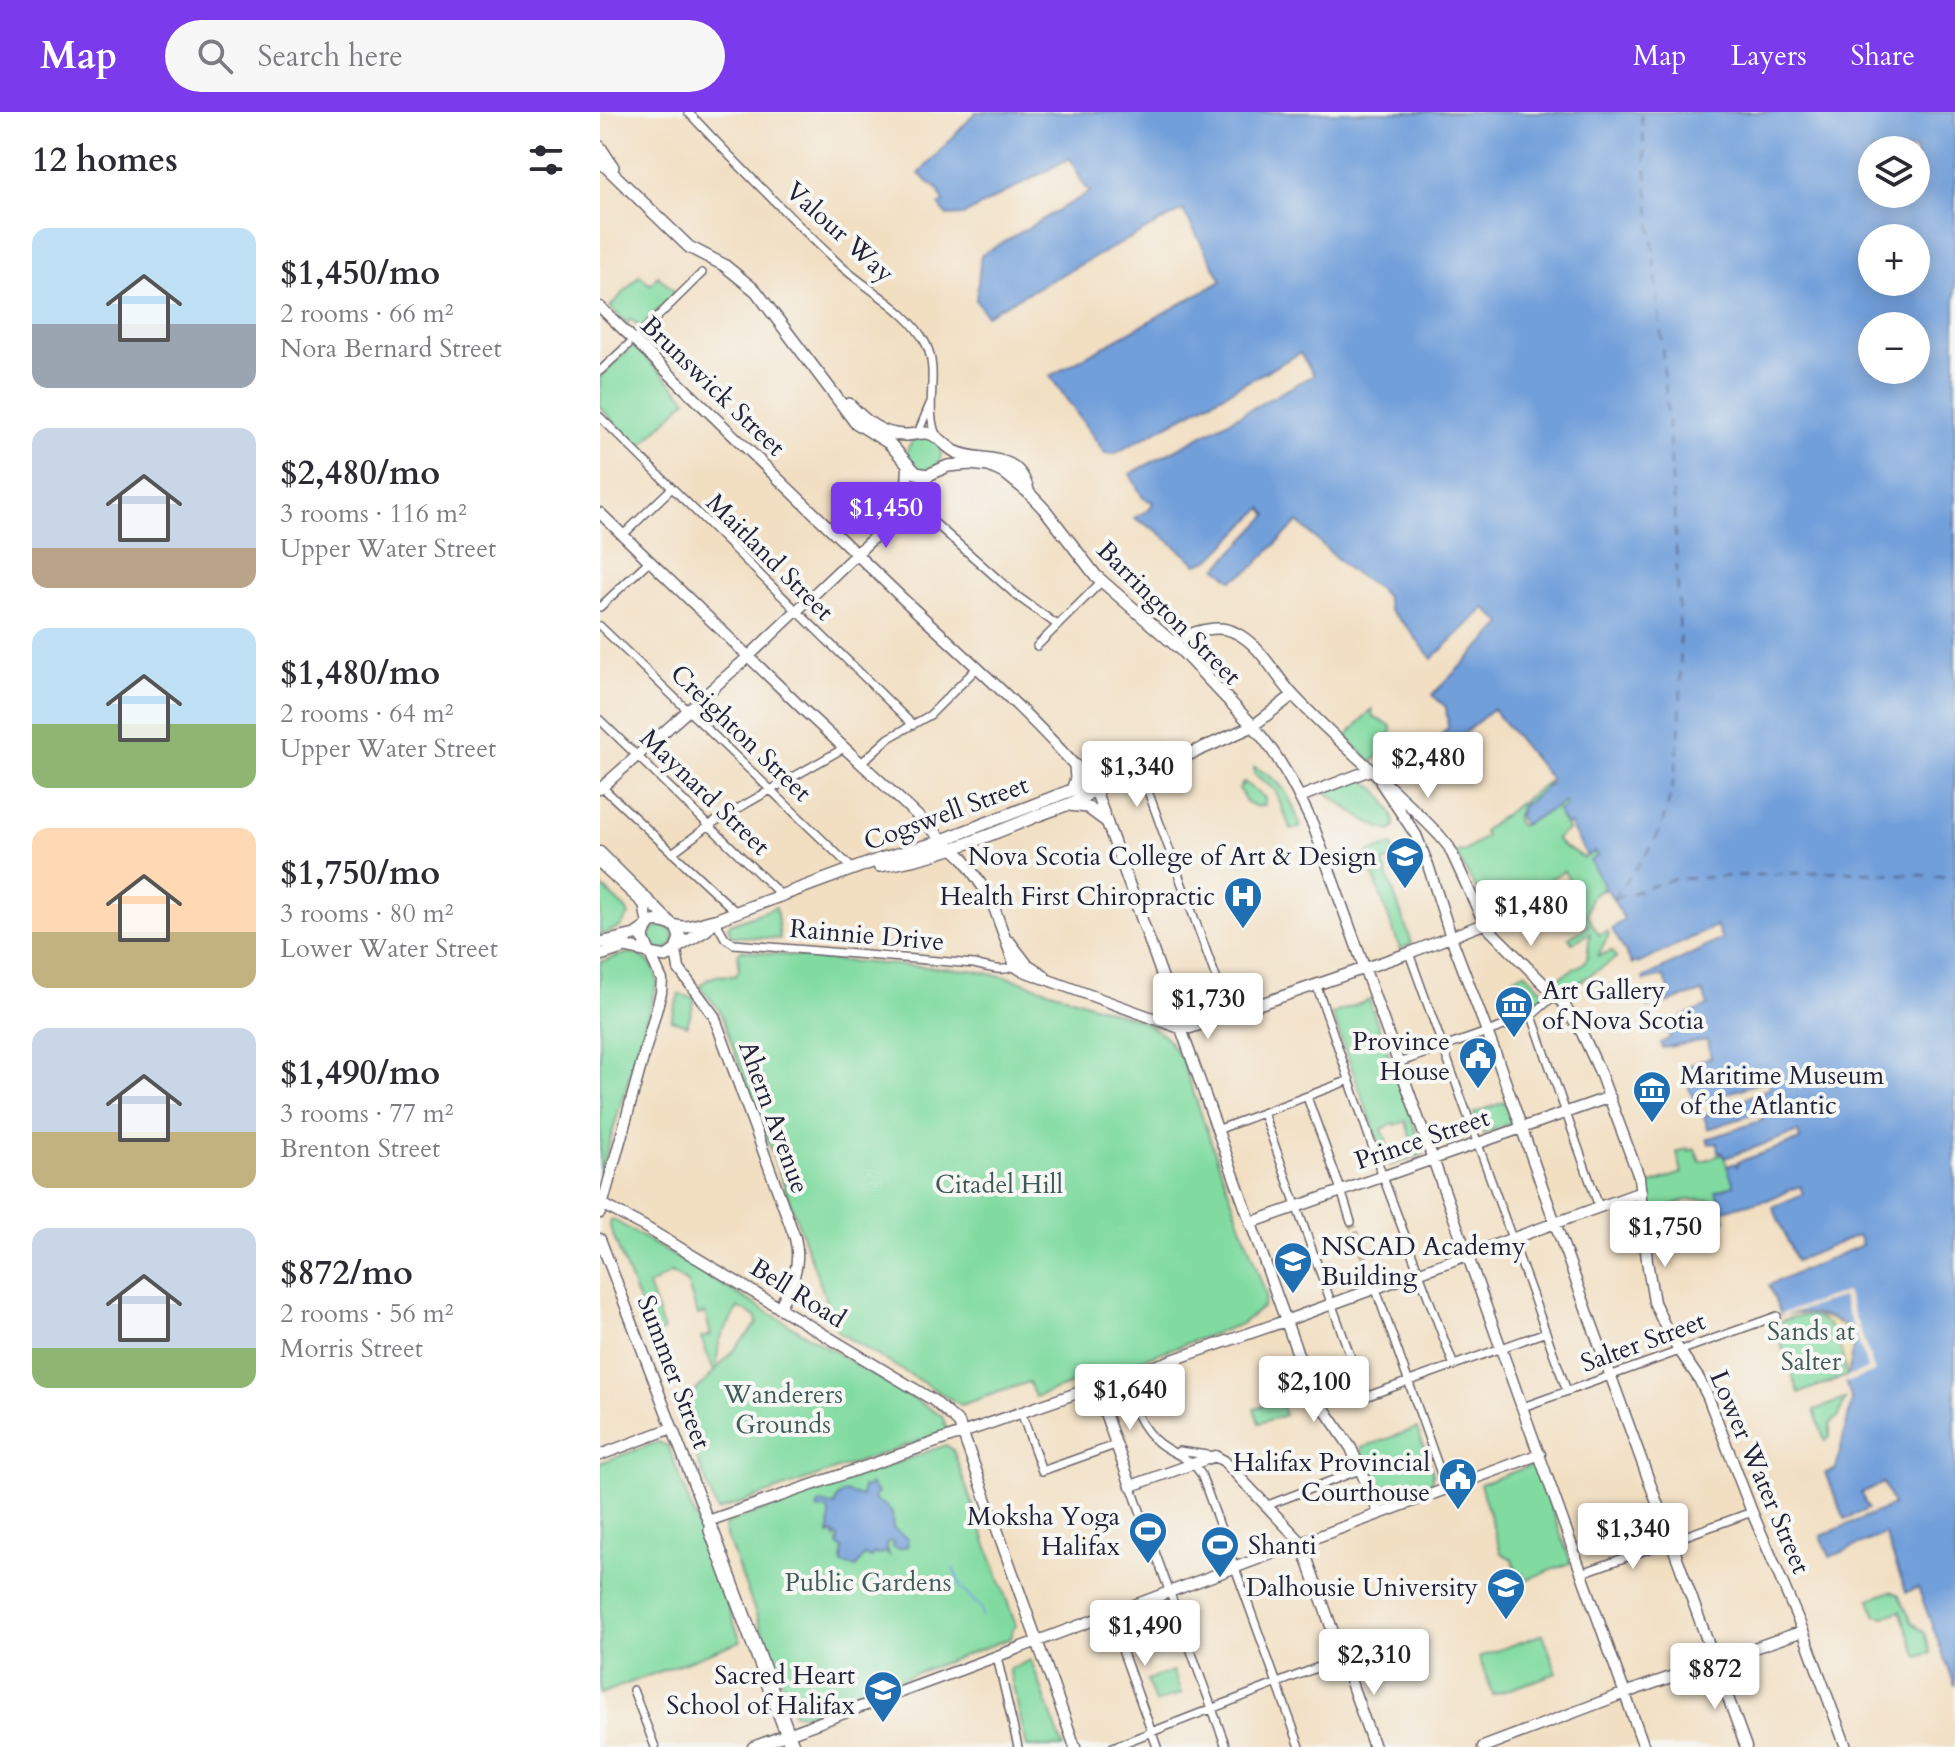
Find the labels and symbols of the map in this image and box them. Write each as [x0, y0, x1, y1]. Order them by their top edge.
street label: Valour Way [778, 174, 902, 290]
street label: Brunswick Street [633, 308, 793, 464]
pin: $1,450 [821, 482, 951, 550]
street label: Maitland Street [698, 485, 842, 629]
street label: Barrington Street [1089, 533, 1249, 693]
street label: Creighton Street [663, 657, 819, 809]
street label: Maynard Street [632, 721, 778, 863]
pin: $2,480 [1363, 732, 1493, 800]
pin: $1,340 [1072, 741, 1202, 809]
street label: Cogswell Street [859, 767, 1033, 859]
school or university icon: Nova Scotia College of Art & Design [1384, 835, 1426, 890]
place label: Nova Scotia College of Art & Design [968, 839, 1377, 874]
hospital icon: Health First Chiropractic [1222, 875, 1264, 930]
place label: Health First Chiropractic [940, 879, 1215, 914]
pin: $1,480 [1466, 880, 1596, 948]
street label: Rainnie Drive [788, 911, 946, 959]
pin: $1,730 [1143, 973, 1273, 1041]
place label: Art Gallery of Nova Scotia [1542, 973, 1704, 1038]
museum icon: Art Gallery of Nova Scotia [1493, 984, 1535, 1039]
place label: Province House [1352, 1024, 1450, 1089]
public building icon: Province House [1457, 1035, 1499, 1090]
street label: Ahern Avenue [730, 1036, 818, 1198]
place label: Maritime Museum of the Atlantic [1680, 1058, 1884, 1123]
museum icon: Maritime Museum of the Atlantic [1631, 1069, 1673, 1124]
street label: Prince Street [1350, 1100, 1494, 1178]
park label: Citadel Hill [935, 1167, 1063, 1202]
pin: $1,750 [1600, 1201, 1730, 1269]
place label: NSCAD Academy Building [1321, 1229, 1526, 1294]
school or university icon: NSCAD Academy Building [1272, 1240, 1314, 1295]
street label: Bell Road [743, 1250, 853, 1336]
street label: Summer Street [629, 1290, 719, 1454]
street label: Salter Street [1576, 1303, 1710, 1381]
park label: Sands at Salter [1767, 1314, 1855, 1379]
pin: $2,100 [1249, 1356, 1379, 1424]
pin: $1,640 [1065, 1364, 1195, 1432]
street label: Lower Water Street [1701, 1365, 1819, 1579]
park label: Wanderers Grounds [722, 1377, 843, 1442]
place label: Halifax Provincial Courthouse [1233, 1445, 1430, 1510]
public building icon: Halifax Provincial Courthouse [1437, 1456, 1479, 1511]
place label: Moksha Yoga Halifax [967, 1499, 1120, 1564]
pin: $1,340 [1568, 1503, 1698, 1571]
sports icon: Moksha Yoga Halifax [1127, 1510, 1169, 1565]
sports icon: Shanti [1199, 1524, 1241, 1579]
place label: Shanti [1248, 1528, 1317, 1563]
park label: Public Gardens [785, 1565, 951, 1600]
school or university icon: Dalhousie University [1485, 1566, 1527, 1621]
place label: Dalhousie University [1246, 1570, 1478, 1605]
pin: $1,490 [1080, 1600, 1210, 1668]
pin: $2,310 [1309, 1629, 1439, 1697]
pin: $872 [1668, 1643, 1762, 1711]
place label: Sacred Heart School of Halifax [666, 1658, 855, 1723]
school or university icon: Sacred Heart School of Halifax [862, 1669, 904, 1724]

